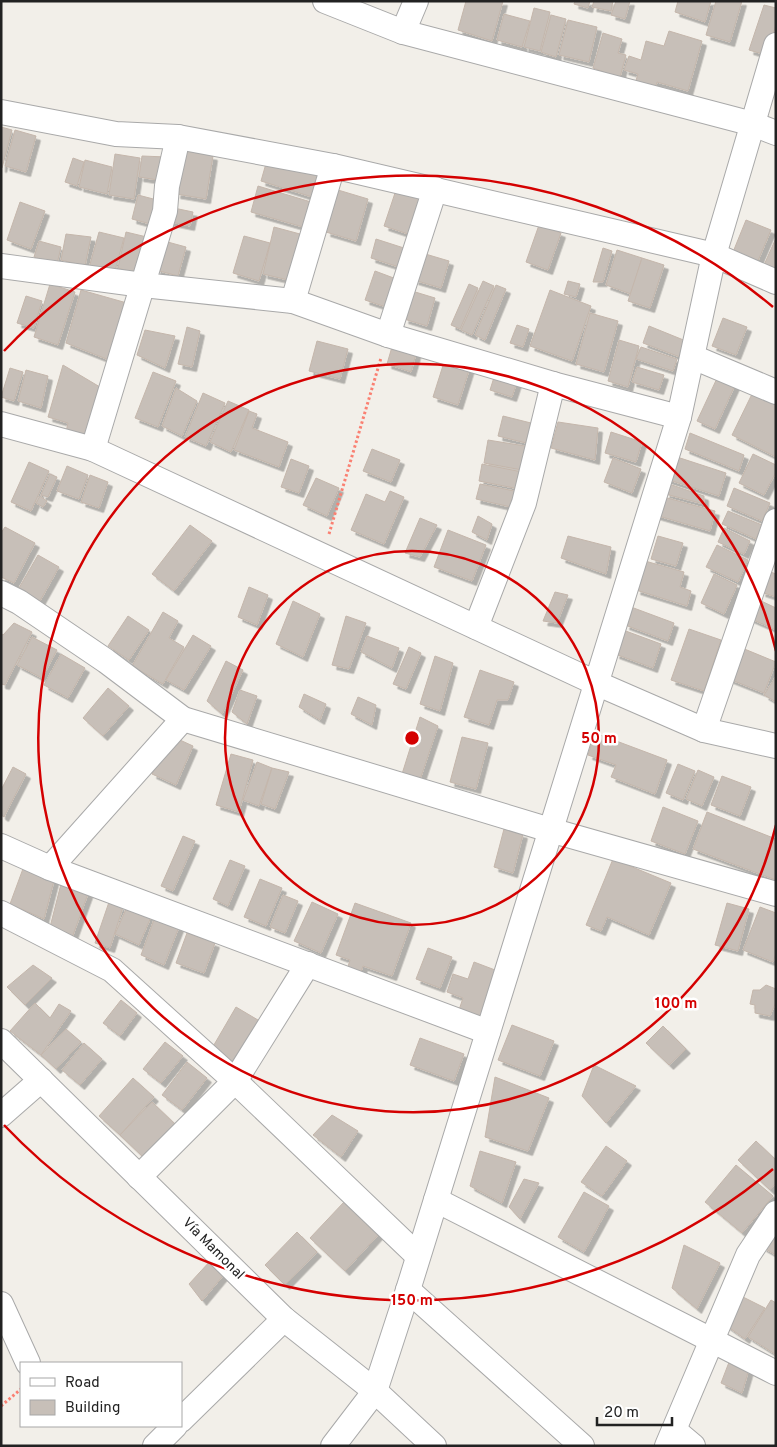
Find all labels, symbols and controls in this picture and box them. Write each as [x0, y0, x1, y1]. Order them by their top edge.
centre of rings [403, 729, 421, 747]
text: 50 m [581, 730, 617, 749]
text: 100 m [655, 995, 697, 1014]
street label: Vía Mamonal [179, 1215, 247, 1283]
text: 150 m [391, 1292, 433, 1311]
legend [20, 1362, 182, 1427]
text: Road [65, 1374, 100, 1393]
scale bar [597, 1394, 672, 1426]
text: Building [65, 1399, 120, 1418]
text: 20 m [604, 1404, 639, 1423]

